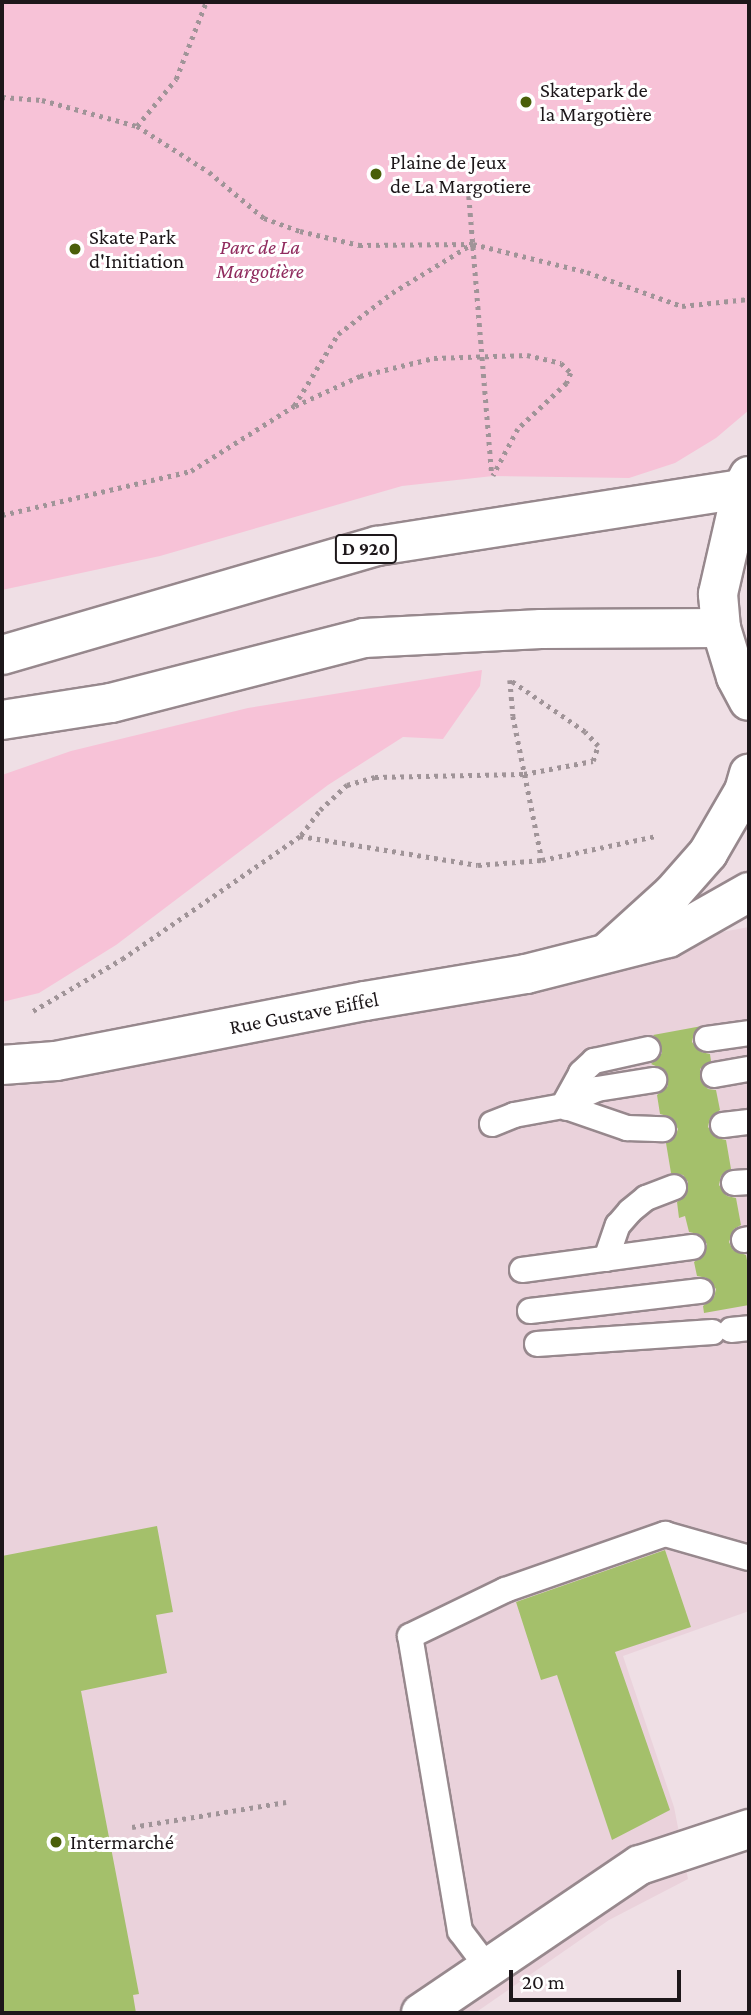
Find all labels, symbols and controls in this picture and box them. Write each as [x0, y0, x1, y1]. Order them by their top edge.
place label: Skatepark de la Margotière [540, 77, 652, 127]
marker: Skatepark de la Margotière [518, 94, 534, 110]
place label: Plaine de Jeux de La Margotiere [390, 149, 531, 199]
marker: Plaine de Jeux de La Margotiere [368, 166, 384, 182]
place label: Skate Park d'Initiation [89, 224, 184, 274]
park label: Parc de La Margotière [216, 234, 304, 284]
marker: Skate Park d'Initiation [67, 241, 83, 257]
road number: D 920 [334, 534, 398, 564]
street label: Rue Gustave Eiffel [227, 986, 381, 1040]
place label: Intermarché [70, 1829, 174, 1855]
marker: Intermarché [48, 1834, 64, 1850]
scale bar [513, 1955, 684, 1999]
text: 20 m [522, 1970, 565, 1994]

